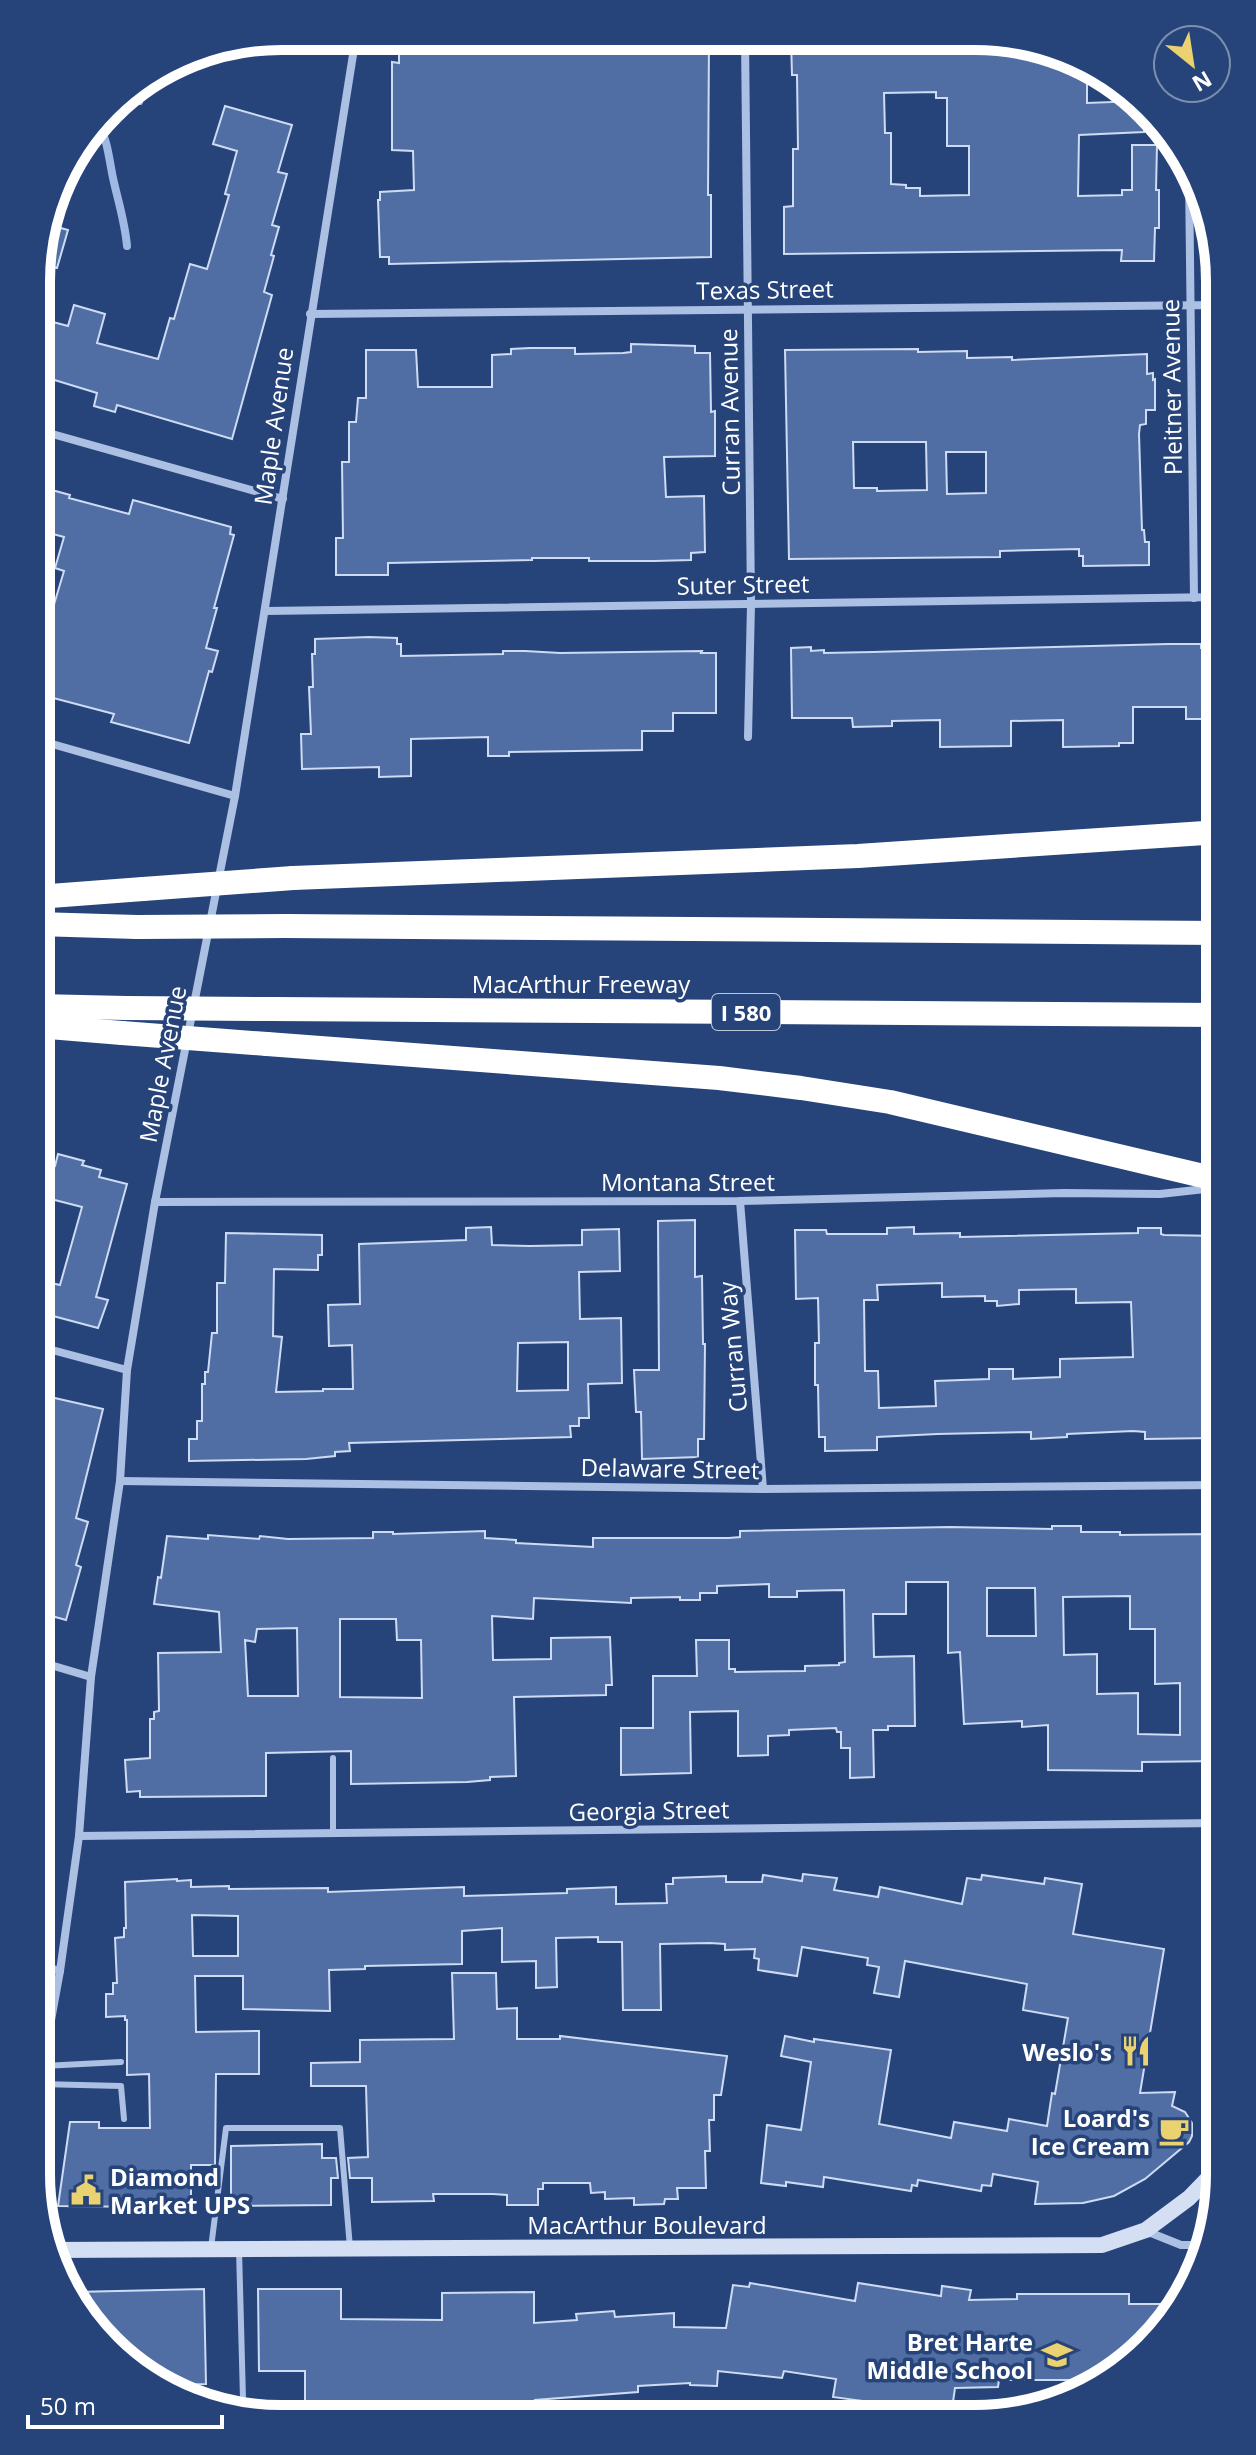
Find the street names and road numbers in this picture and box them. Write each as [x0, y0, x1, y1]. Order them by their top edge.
street label: Texas Street [696, 271, 834, 307]
street label: Pleitner Avenue [1153, 299, 1189, 475]
street label: Curran Avenue [711, 328, 747, 496]
street label: Maple Avenue [246, 345, 300, 507]
street label: Suter Street [676, 566, 810, 602]
street label: MacArthur Freeway [472, 967, 691, 1000]
street label: Maple Avenue [131, 983, 193, 1145]
road number: I 580 [712, 994, 780, 1030]
street label: Montana Street [601, 1165, 775, 1198]
street label: Curran Way [710, 1279, 754, 1414]
street label: Delaware Street [580, 1450, 760, 1486]
street label: Georgia Street [568, 1792, 730, 1828]
street label: MacArthur Boulevard [527, 2208, 767, 2241]

